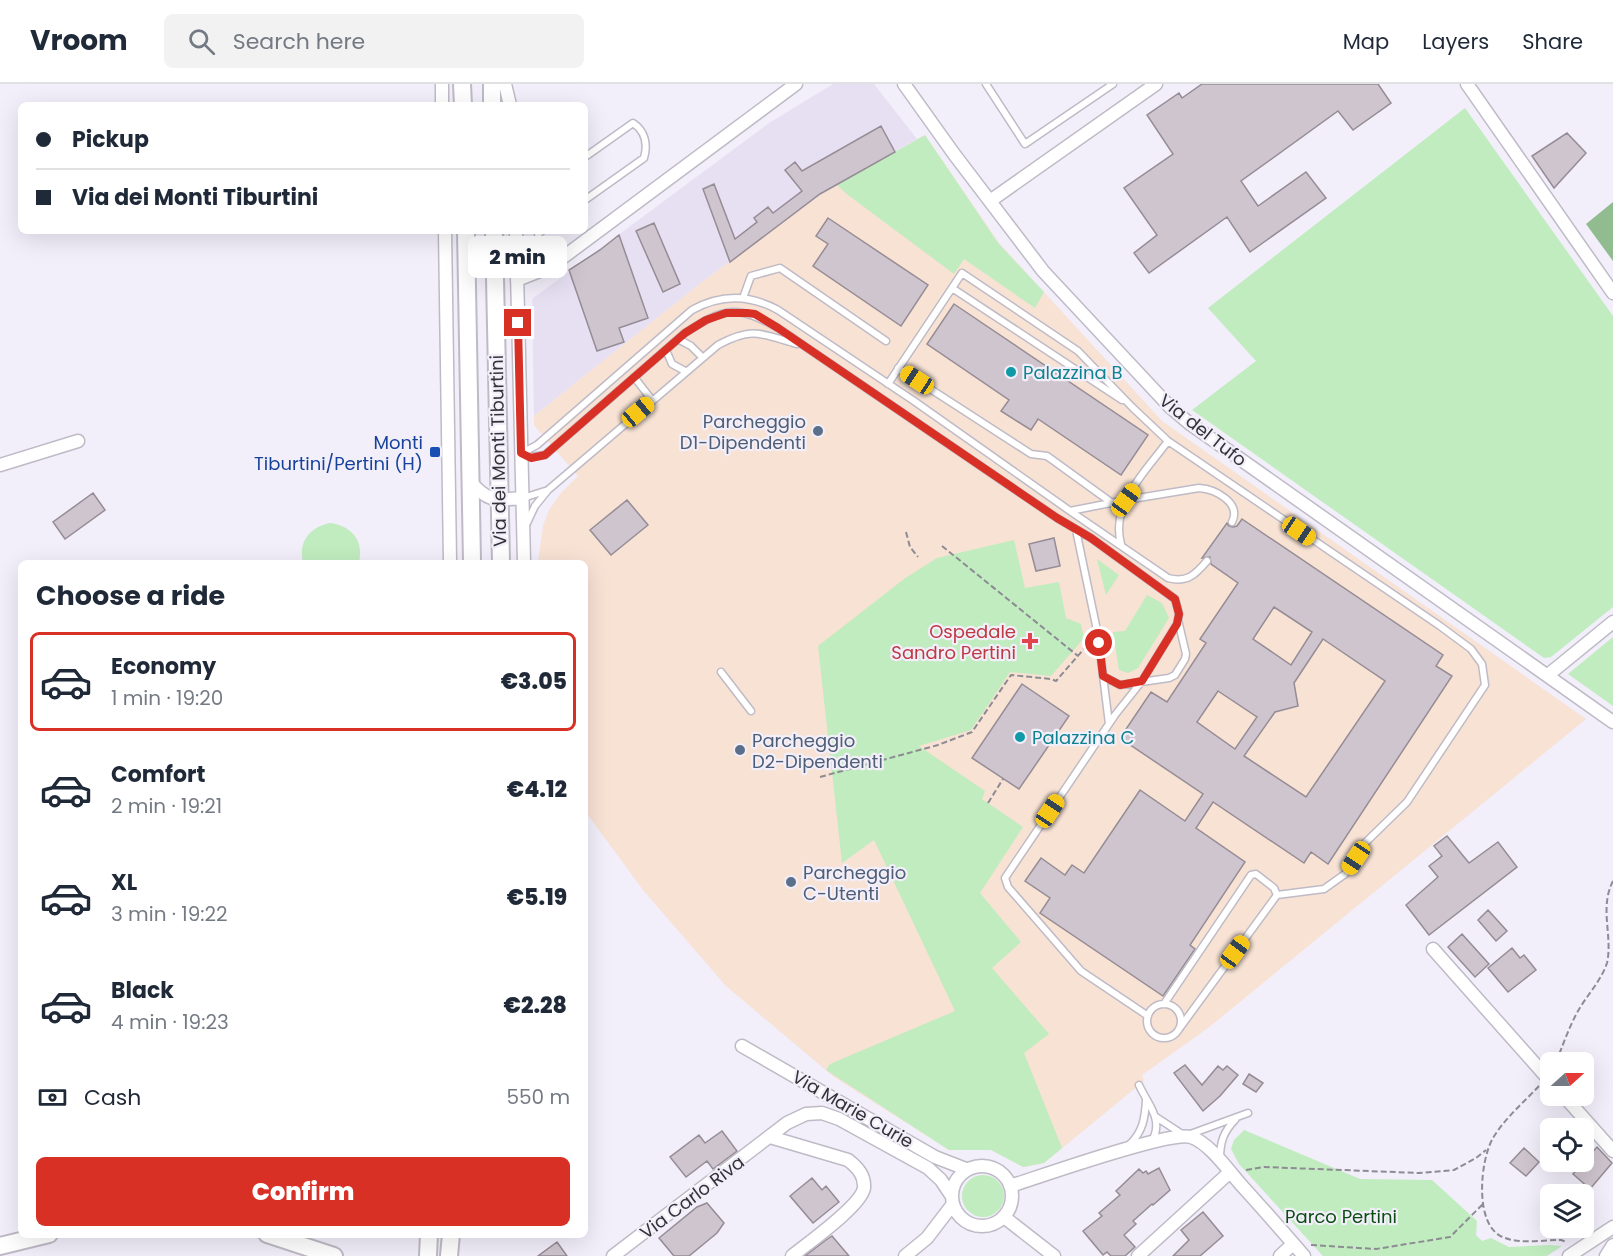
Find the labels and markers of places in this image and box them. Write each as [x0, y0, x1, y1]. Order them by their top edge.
place label: Palazzina B [1023, 360, 1123, 385]
marker: Palazzina B [1004, 365, 1018, 379]
place label: Parcheggio D1-Dipendenti [680, 409, 806, 455]
marker: Parcheggio D1-Dipendenti [811, 424, 825, 438]
place label: Monti Tiburtini/Pertini (H) [254, 430, 423, 476]
marker: Monti Tiburtini/Pertini (H) [428, 445, 442, 459]
place label: Ospedale Sandro Pertini [891, 619, 1016, 665]
marker: Ospedale Sandro Pertini [1021, 632, 1039, 650]
place label: Palazzina C [1032, 725, 1134, 750]
place label: Parcheggio D2-Dipendenti [752, 728, 883, 774]
marker: Palazzina C [1013, 730, 1027, 744]
marker: Parcheggio D2-Dipendenti [733, 743, 747, 757]
place label: Parcheggio C-Utenti [803, 860, 906, 906]
marker: Parcheggio C-Utenti [784, 875, 798, 889]

